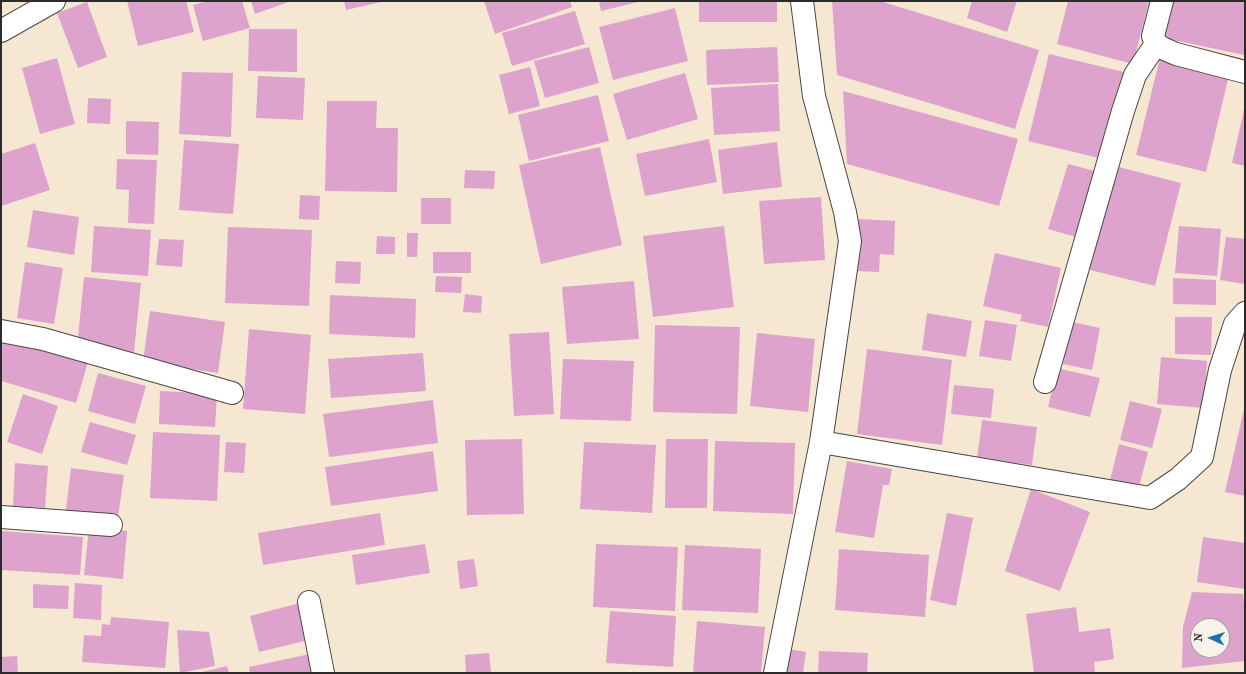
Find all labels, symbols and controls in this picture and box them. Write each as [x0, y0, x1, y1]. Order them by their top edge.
north arrow [1190, 618, 1230, 658]
text: N [1192, 633, 1205, 642]

